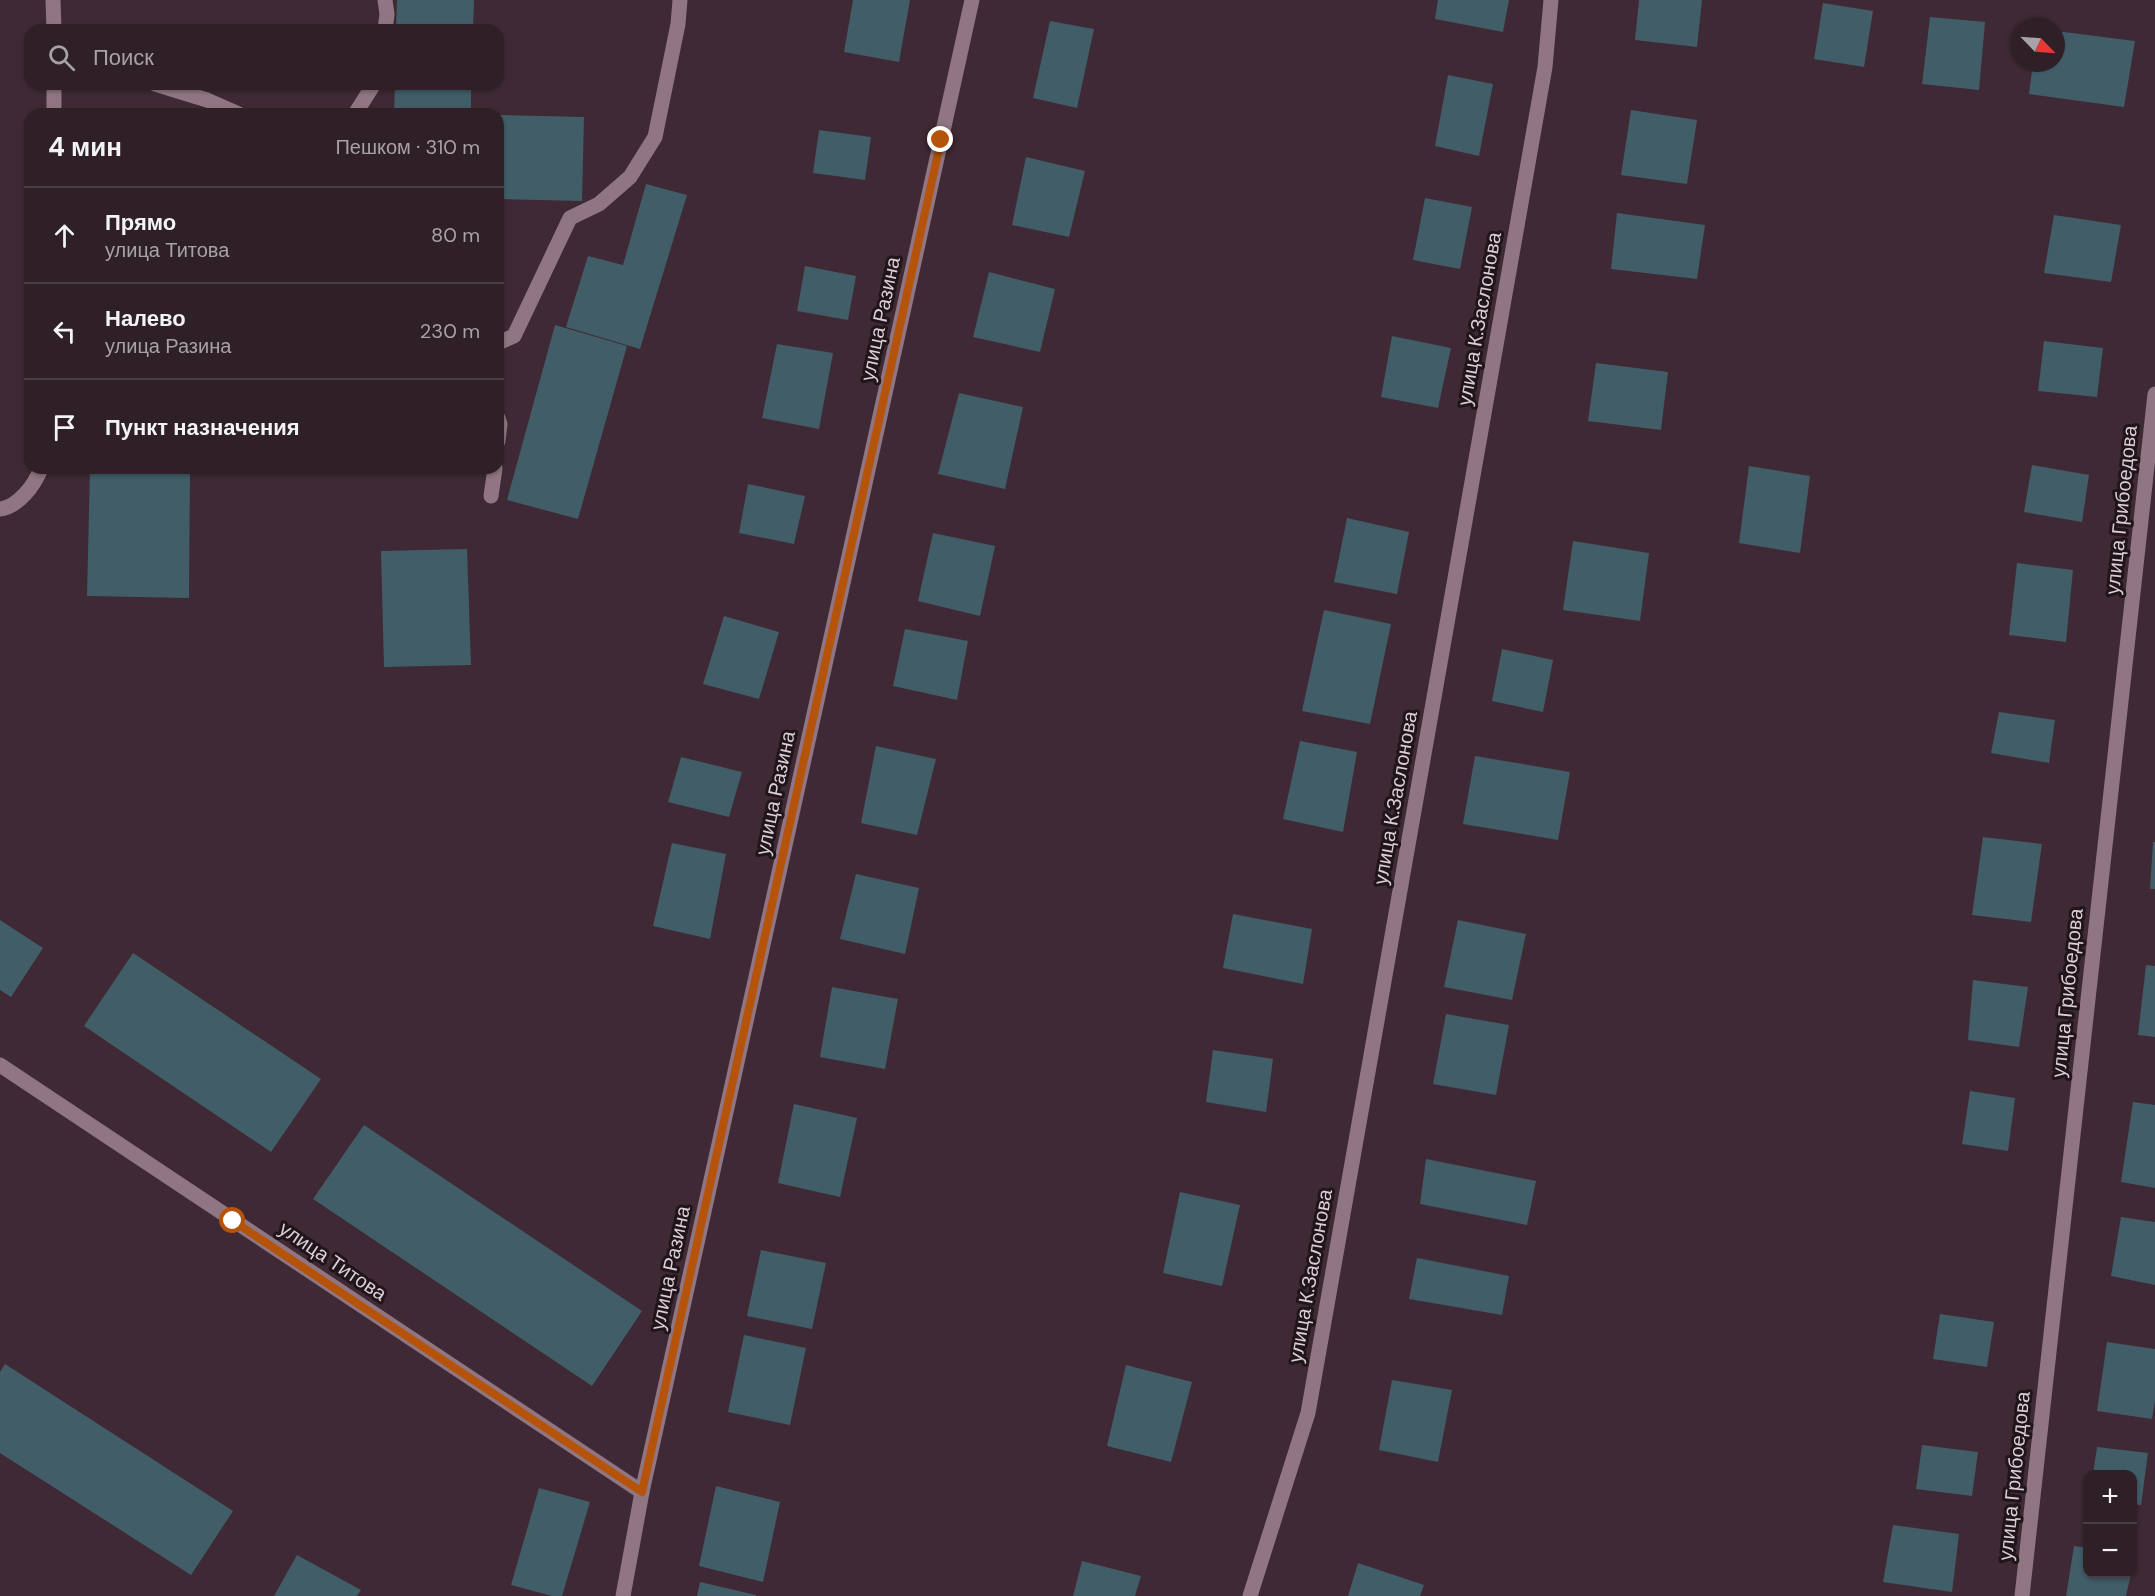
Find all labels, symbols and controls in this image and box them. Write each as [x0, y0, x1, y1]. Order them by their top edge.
north arrow [2011, 18, 2065, 72]
search box [24, 24, 504, 90]
icon: search [45, 41, 78, 74]
text: Поиск [93, 43, 154, 72]
route end [927, 126, 953, 152]
text: 4 мин [48, 130, 122, 164]
text: Пешком · 310 m [335, 134, 480, 160]
text: Прямо [105, 208, 176, 237]
icon: ahead [48, 219, 81, 252]
text: 80 m [431, 222, 480, 248]
street label: улица К.Заслонова [1451, 229, 1507, 408]
text: улица Титова [105, 237, 229, 263]
street label: улица Разина [854, 254, 906, 384]
text: Налево [105, 304, 186, 333]
icon: left [48, 315, 81, 348]
text: 230 m [420, 318, 480, 344]
text: улица Разина [105, 333, 231, 359]
icon: arrive [48, 411, 81, 444]
text: Пункт назначения [105, 413, 300, 442]
street label: улица Грибоедова [2099, 423, 2143, 596]
street label: улица К.Заслонова [1367, 708, 1423, 887]
street label: улица Разина [749, 728, 801, 858]
street label: улица Грибоедова [2045, 906, 2089, 1079]
street label: улица К.Заслонова [1282, 1186, 1338, 1365]
street label: улица Разина [644, 1203, 696, 1333]
route start [219, 1207, 245, 1233]
street label: улица Титова [274, 1215, 393, 1307]
street label: улица Грибоедова [1992, 1389, 2036, 1562]
map controls [2083, 1470, 2137, 1578]
button: + [2083, 1470, 2137, 1524]
button: − [2083, 1524, 2137, 1578]

